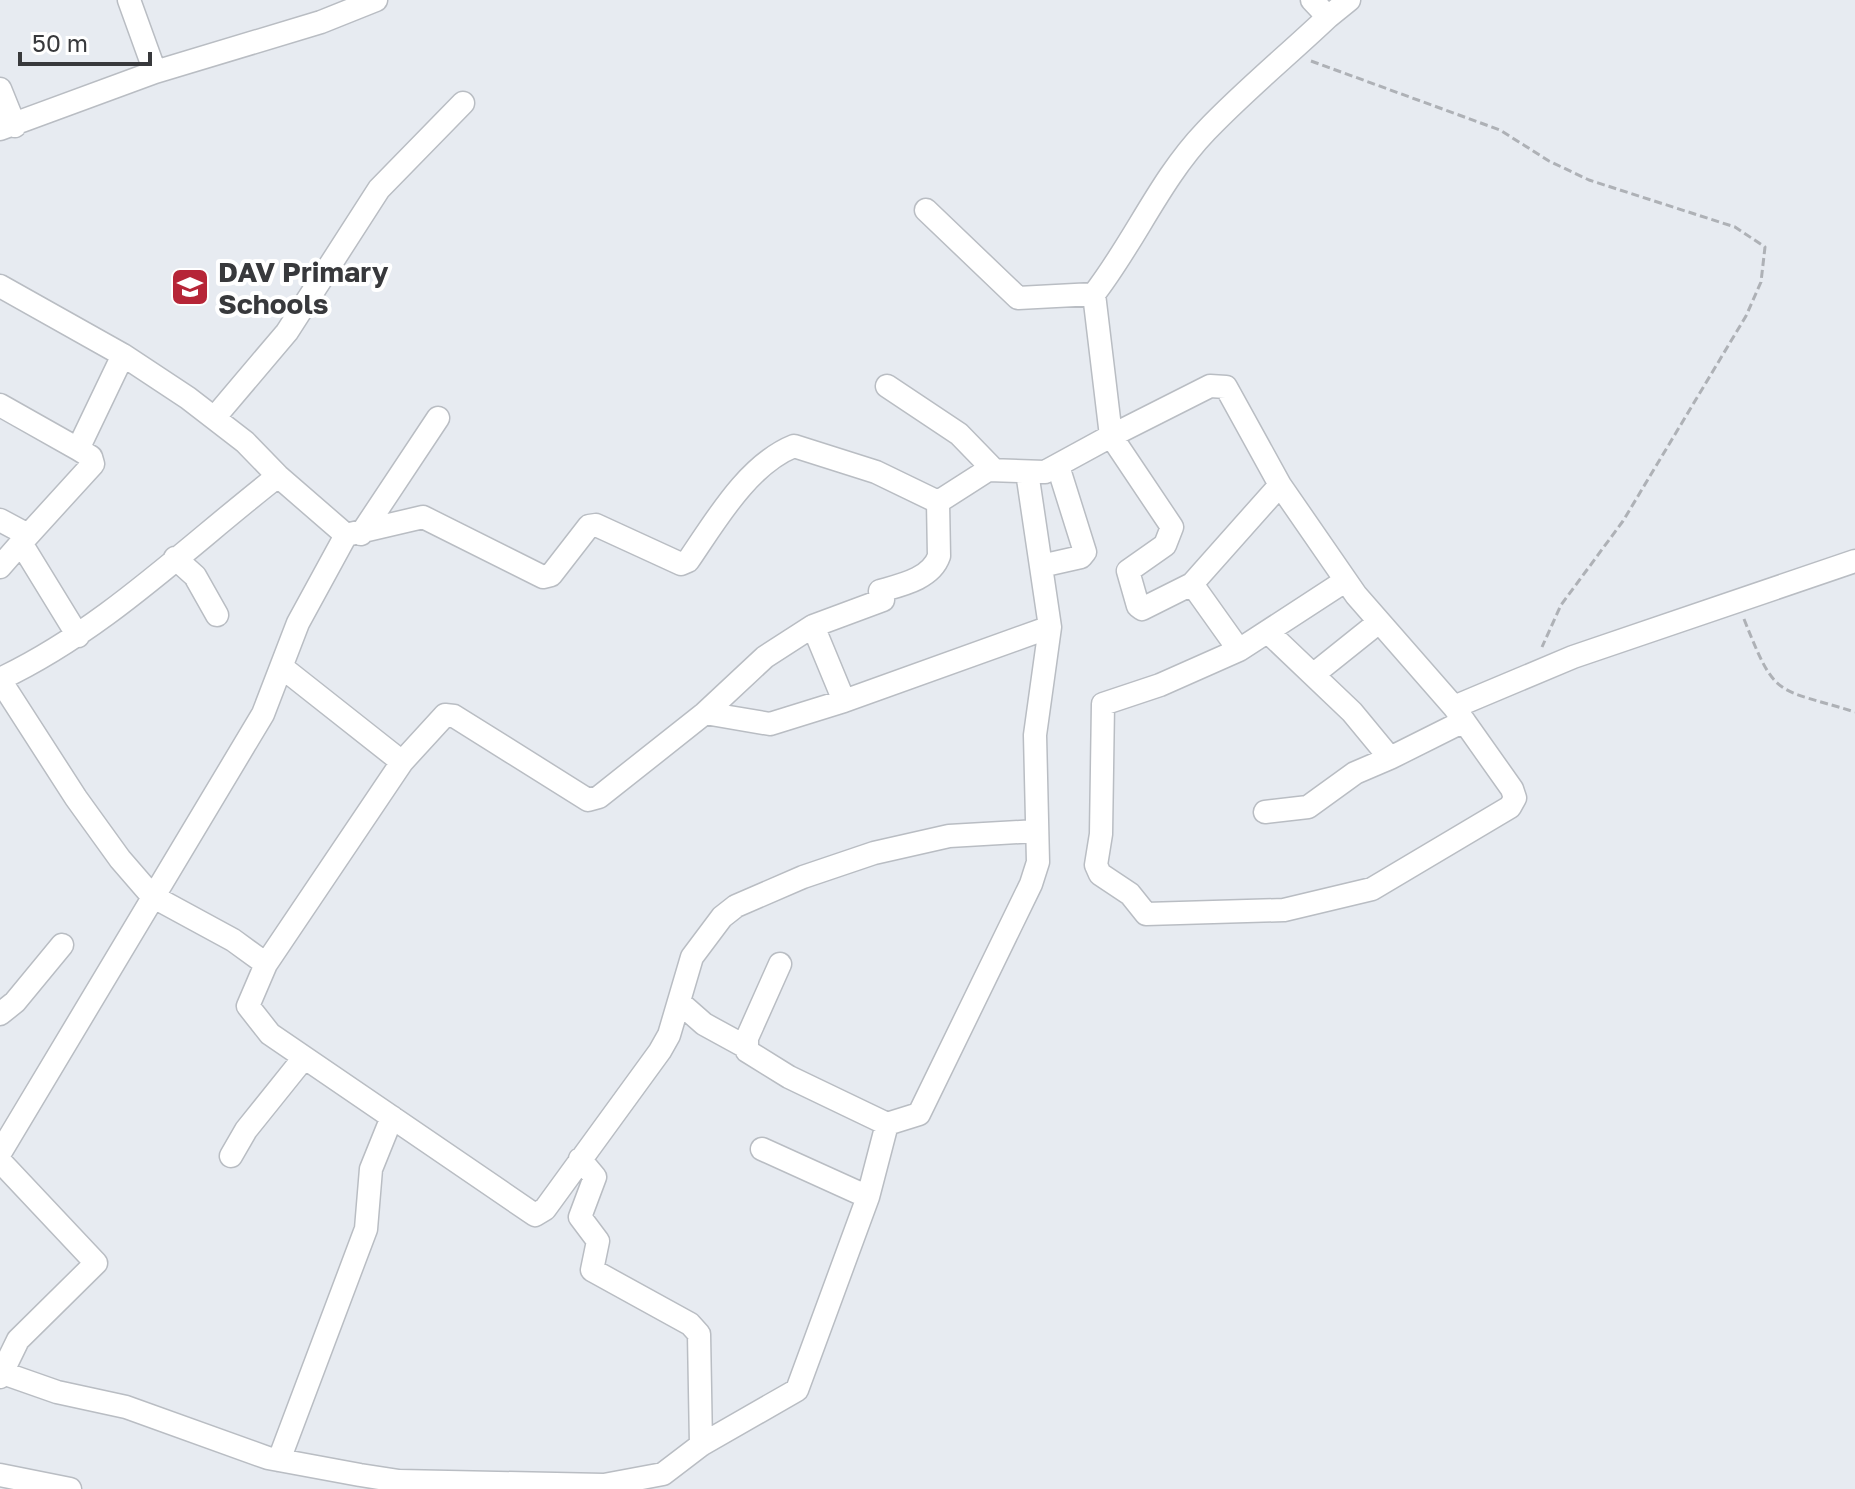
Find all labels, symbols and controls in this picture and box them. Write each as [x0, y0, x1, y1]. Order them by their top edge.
scale bar [20, 16, 150, 66]
text: 50 m [32, 28, 88, 57]
place label: DAV Primary Schools [218, 255, 389, 320]
school or university icon: DAV Primary Schools [169, 266, 211, 308]

